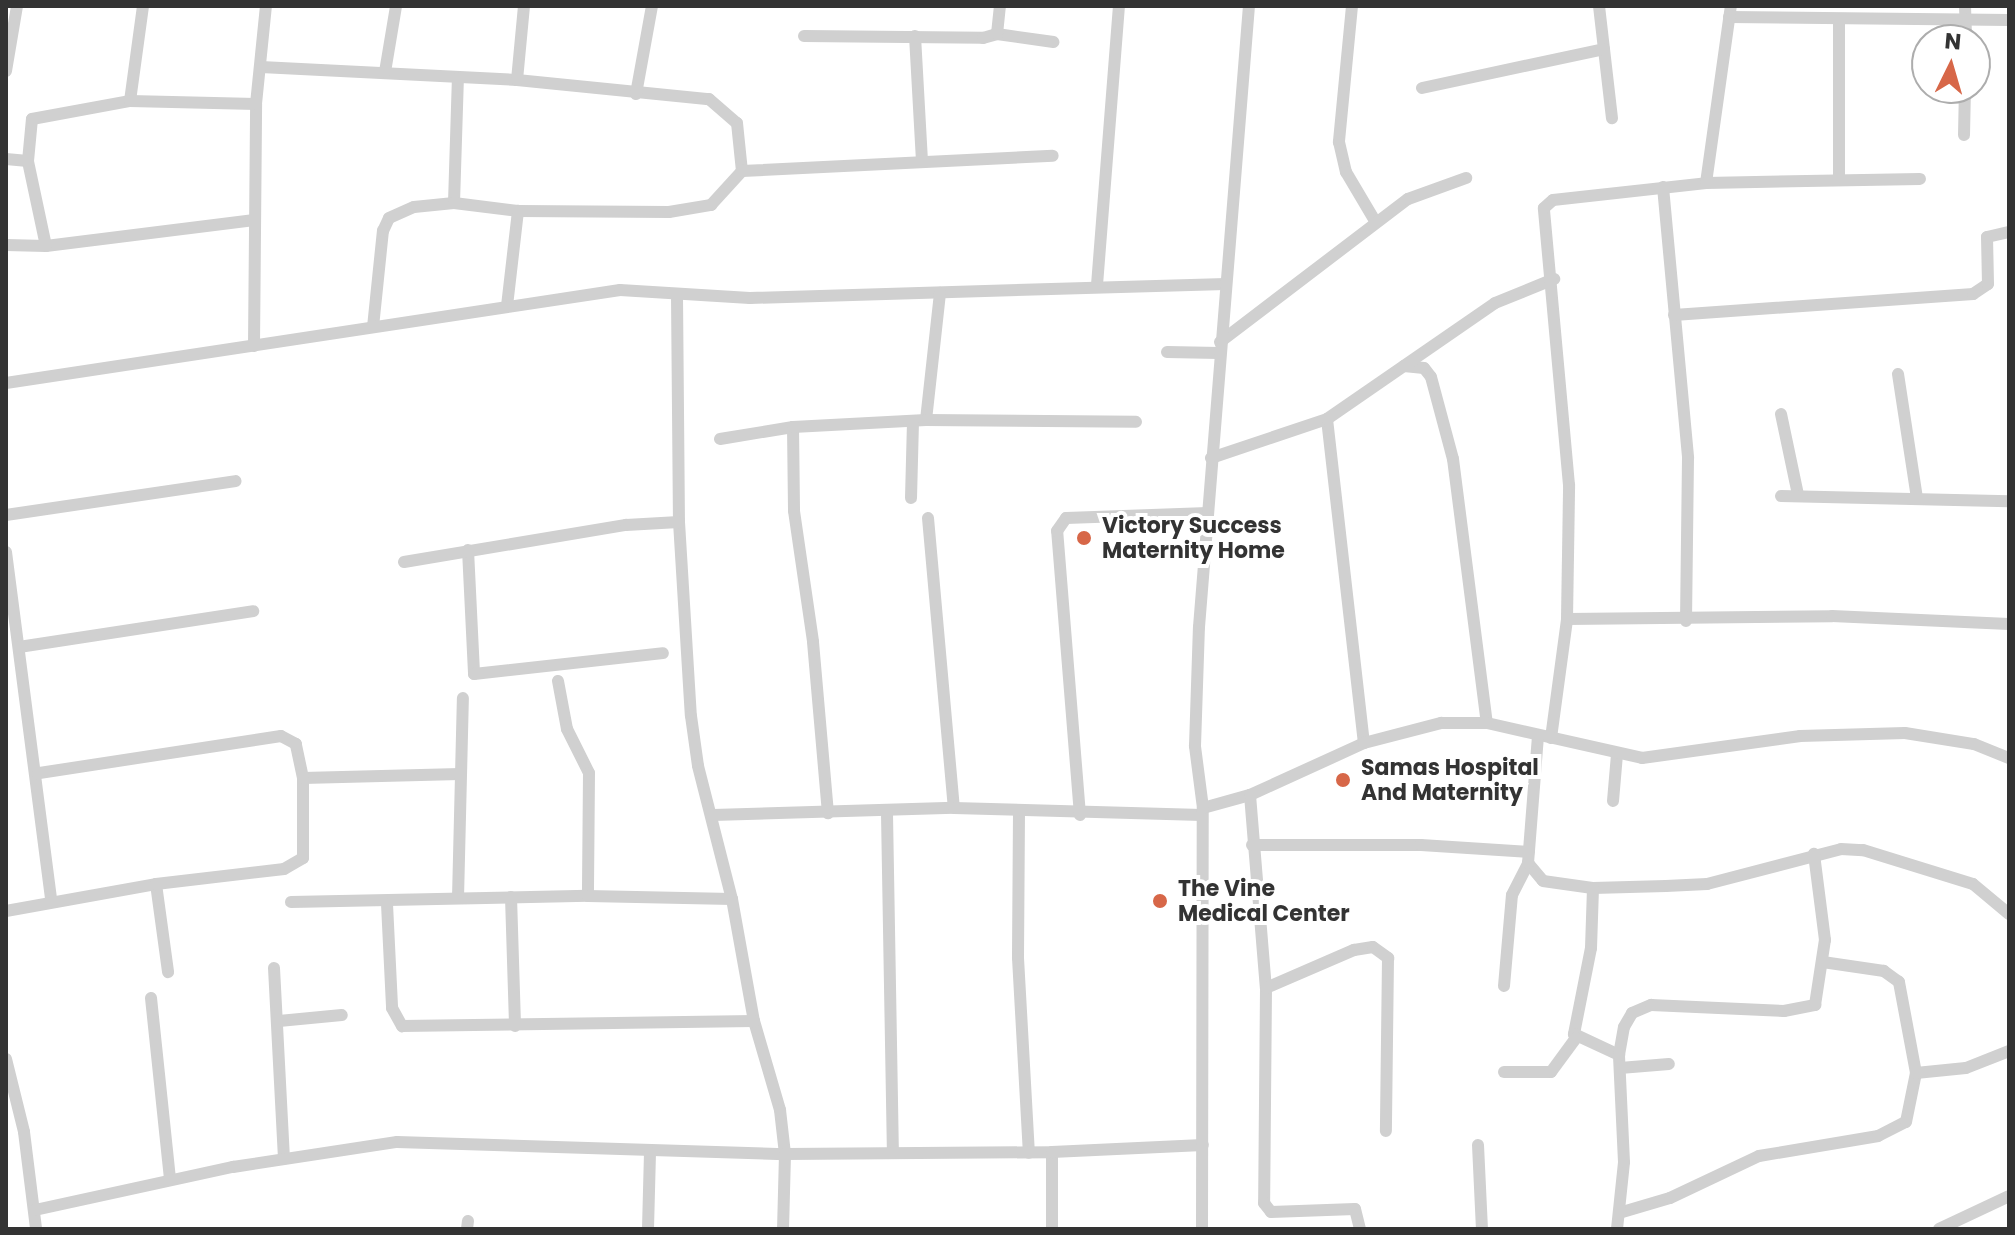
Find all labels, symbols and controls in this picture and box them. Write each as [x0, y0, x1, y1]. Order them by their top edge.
north arrow [1911, 24, 1991, 104]
text: N [1943, 25, 1963, 58]
place label: Victory Success Maternity Home [1102, 512, 1285, 564]
marker: Victory Success Maternity Home [1073, 527, 1095, 549]
place label: Samas Hospital And Maternity [1361, 754, 1539, 806]
marker: Samas Hospital And Maternity [1332, 769, 1354, 791]
place label: The Vine Medical Center [1178, 875, 1350, 926]
marker: The Vine Medical Center [1149, 890, 1171, 912]

